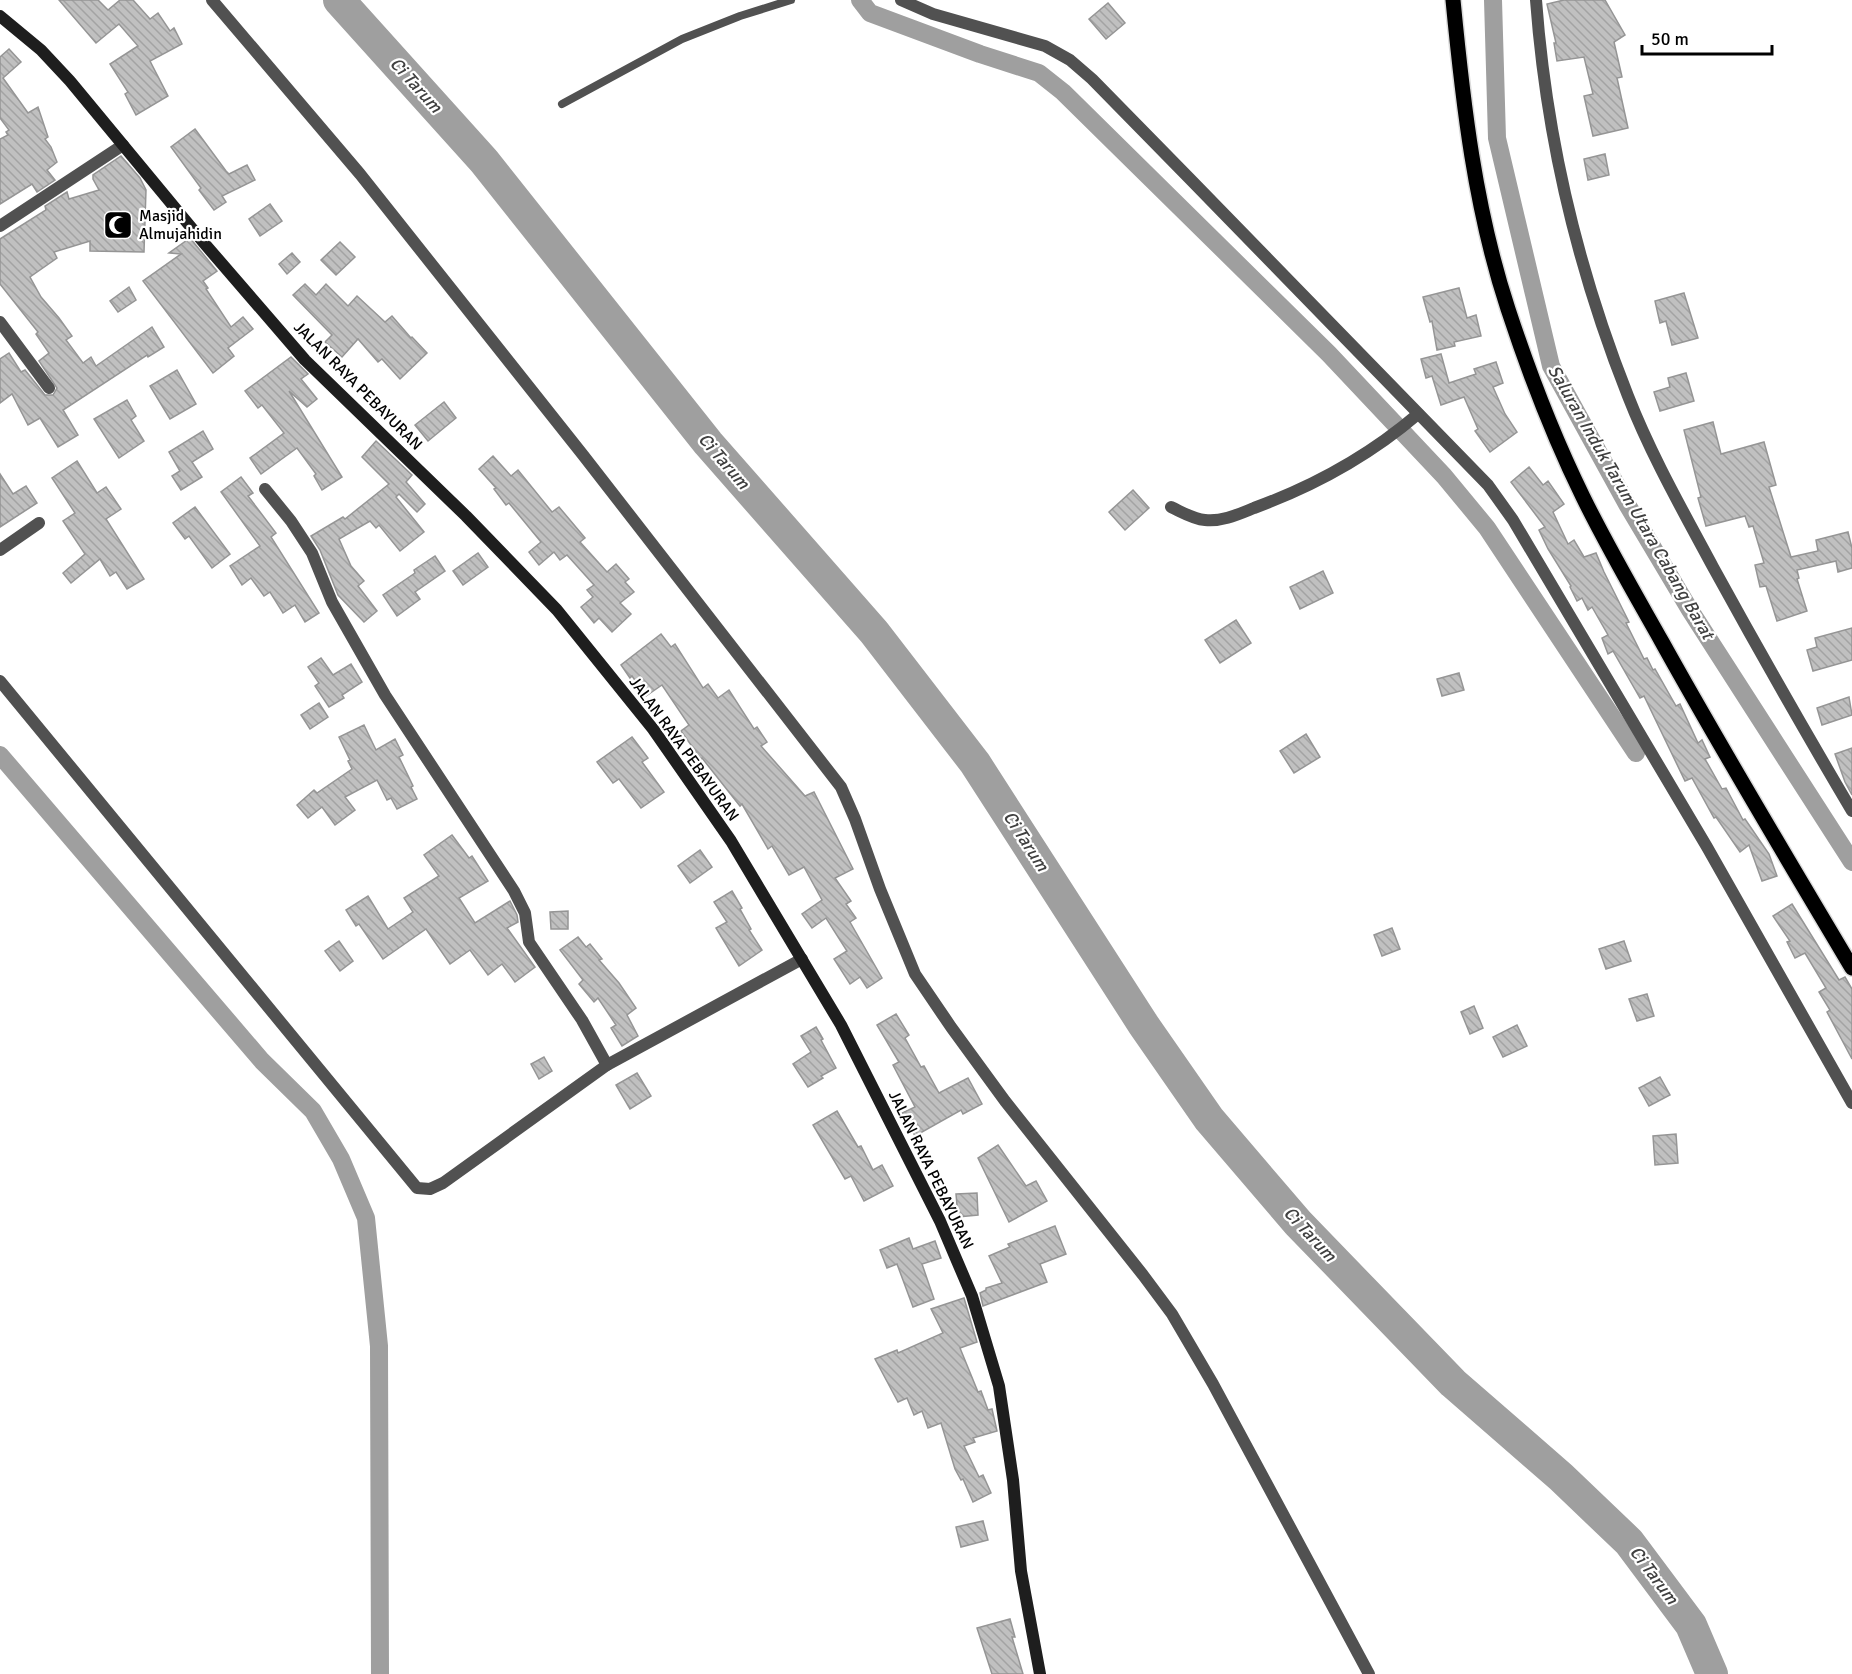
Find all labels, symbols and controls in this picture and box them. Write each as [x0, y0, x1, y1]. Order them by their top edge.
scale bar [1642, 18, 1772, 56]
text: 50 m [1651, 28, 1689, 50]
water label: Ci Tarum [385, 53, 447, 118]
place label: Masjid Almujahidin [139, 206, 222, 244]
mosque icon: Masjid Almujahidin [102, 209, 134, 241]
street label: JALAN RAYA PEBAYURAN [289, 317, 427, 455]
water label: Saluran Induk Tarum Utara Cabang Barat [1543, 361, 1720, 645]
water label: Ci Tarum [694, 428, 755, 494]
street label: JALAN RAYA PEBAYURAN [625, 673, 743, 825]
water label: Ci Tarum [998, 807, 1054, 876]
street label: JALAN RAYA PEBAYURAN [884, 1087, 978, 1253]
water label: Ci Tarum [1279, 1202, 1341, 1267]
water label: Ci Tarum [1625, 1542, 1683, 1609]

